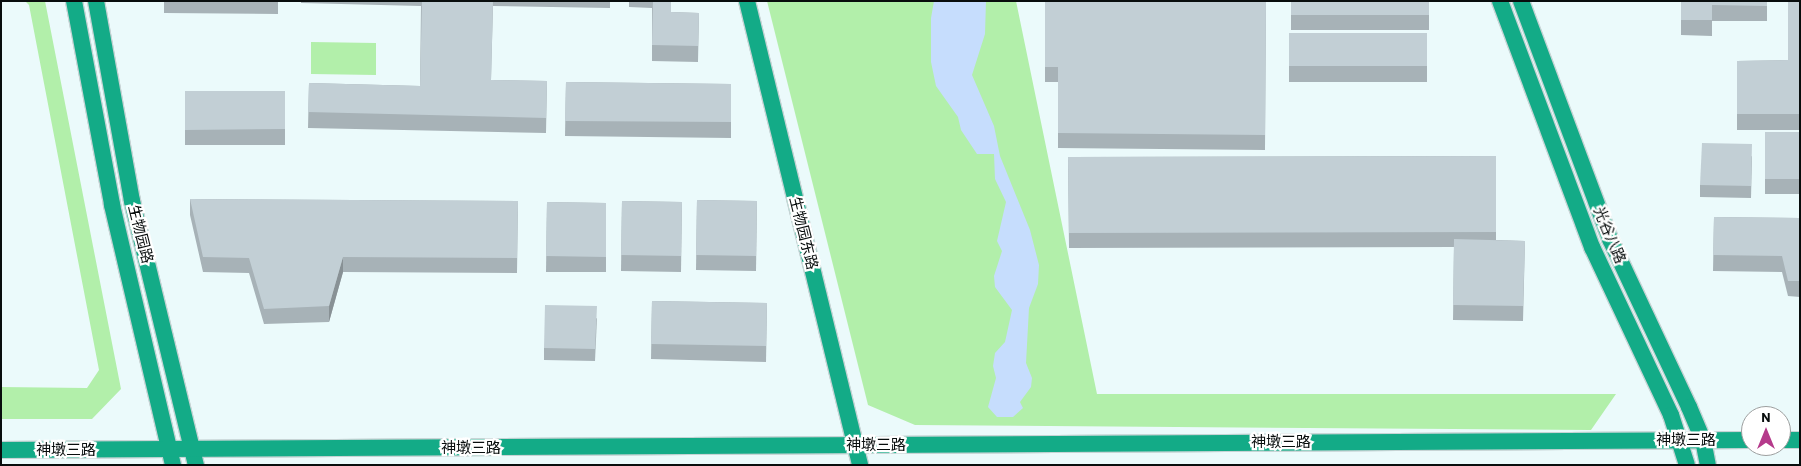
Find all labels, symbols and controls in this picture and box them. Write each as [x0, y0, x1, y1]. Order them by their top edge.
street label: 生物园东路 [786, 194, 822, 272]
street label: 生物园路 [125, 203, 157, 265]
street label: 光谷八路 [1590, 204, 1630, 266]
north arrow [1741, 406, 1791, 456]
text: N [1761, 408, 1771, 425]
street label: 神墩三路 [1656, 431, 1716, 449]
street label: 神墩三路 [1251, 433, 1311, 451]
street label: 神墩三路 [846, 436, 906, 454]
street label: 神墩三路 [441, 439, 501, 457]
street label: 神墩三路 [36, 441, 96, 459]

